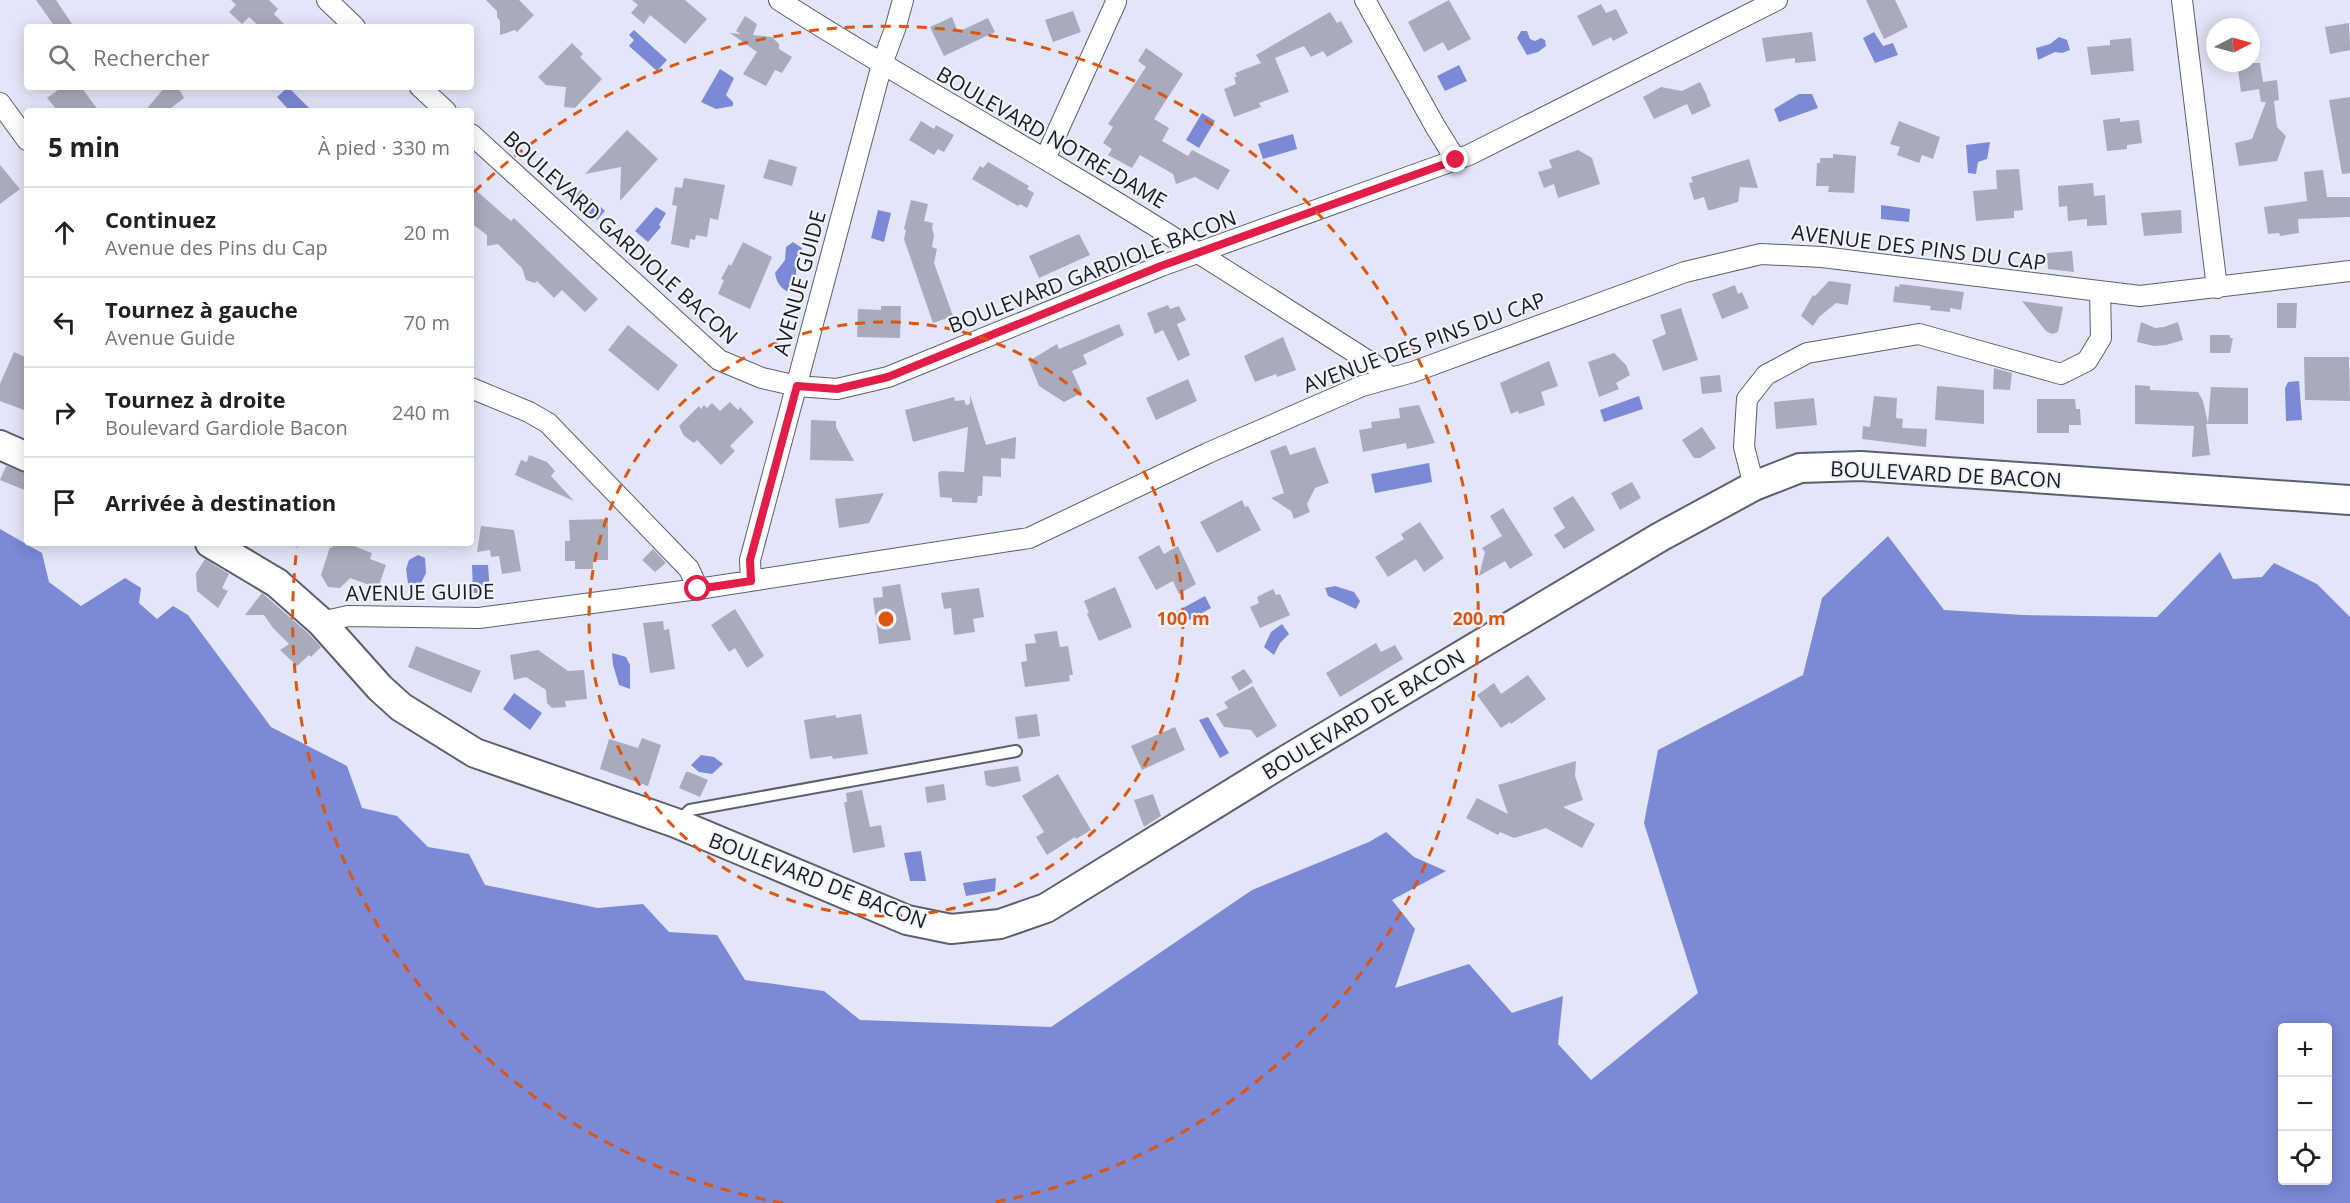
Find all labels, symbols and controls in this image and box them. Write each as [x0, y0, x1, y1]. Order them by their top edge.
north arrow [2206, 18, 2260, 72]
search box [24, 24, 474, 90]
icon: search [45, 41, 78, 74]
text: Rechercher [93, 42, 210, 72]
street label: BOULEVARD NOTRE-DAME [932, 60, 1172, 214]
street label: BOULEVARD GARDIOLE BACON [498, 124, 744, 350]
text: 5 min [48, 129, 120, 165]
text: À pied · 330 m [318, 134, 450, 161]
route end [1442, 146, 1468, 172]
street label: BOULEVARD GARDIOLE BACON [944, 203, 1240, 339]
text: Continuez [105, 204, 216, 234]
street label: AVENUE GUIDE [766, 207, 832, 359]
icon: ahead [48, 216, 81, 249]
street label: AVENUE DES PINS DU CAP [1790, 218, 2048, 276]
text: 20 m [403, 219, 450, 246]
text: Avenue des Pins du Cap [105, 234, 328, 261]
street label: AVENUE DES PINS DU CAP [1299, 285, 1549, 399]
text: Tournez à gauche [105, 294, 298, 324]
icon: left [48, 306, 81, 339]
text: 70 m [403, 309, 450, 336]
text: Avenue Guide [105, 324, 235, 351]
text: Tournez à droite [105, 384, 286, 414]
icon: right [48, 396, 81, 429]
text: 240 m [392, 399, 450, 426]
text: Boulevard Gardiole Bacon [105, 414, 348, 441]
street label: BOULEVARD DE BACON [1829, 454, 2063, 494]
icon: arrive [48, 486, 81, 519]
text: Arrivée à destination [105, 487, 336, 517]
route start [684, 575, 710, 601]
street label: AVENUE GUIDE [345, 577, 495, 607]
text: 100 m [1156, 606, 1210, 630]
text: 200 m [1452, 606, 1506, 630]
centre of rings [876, 609, 896, 629]
street label: BOULEVARD DE BACON [1256, 642, 1470, 786]
street label: BOULEVARD DE BACON [705, 825, 931, 935]
map controls [2278, 1023, 2332, 1185]
button: + [2278, 1023, 2332, 1077]
button: − [2278, 1077, 2332, 1131]
button: locate [2278, 1131, 2332, 1185]

